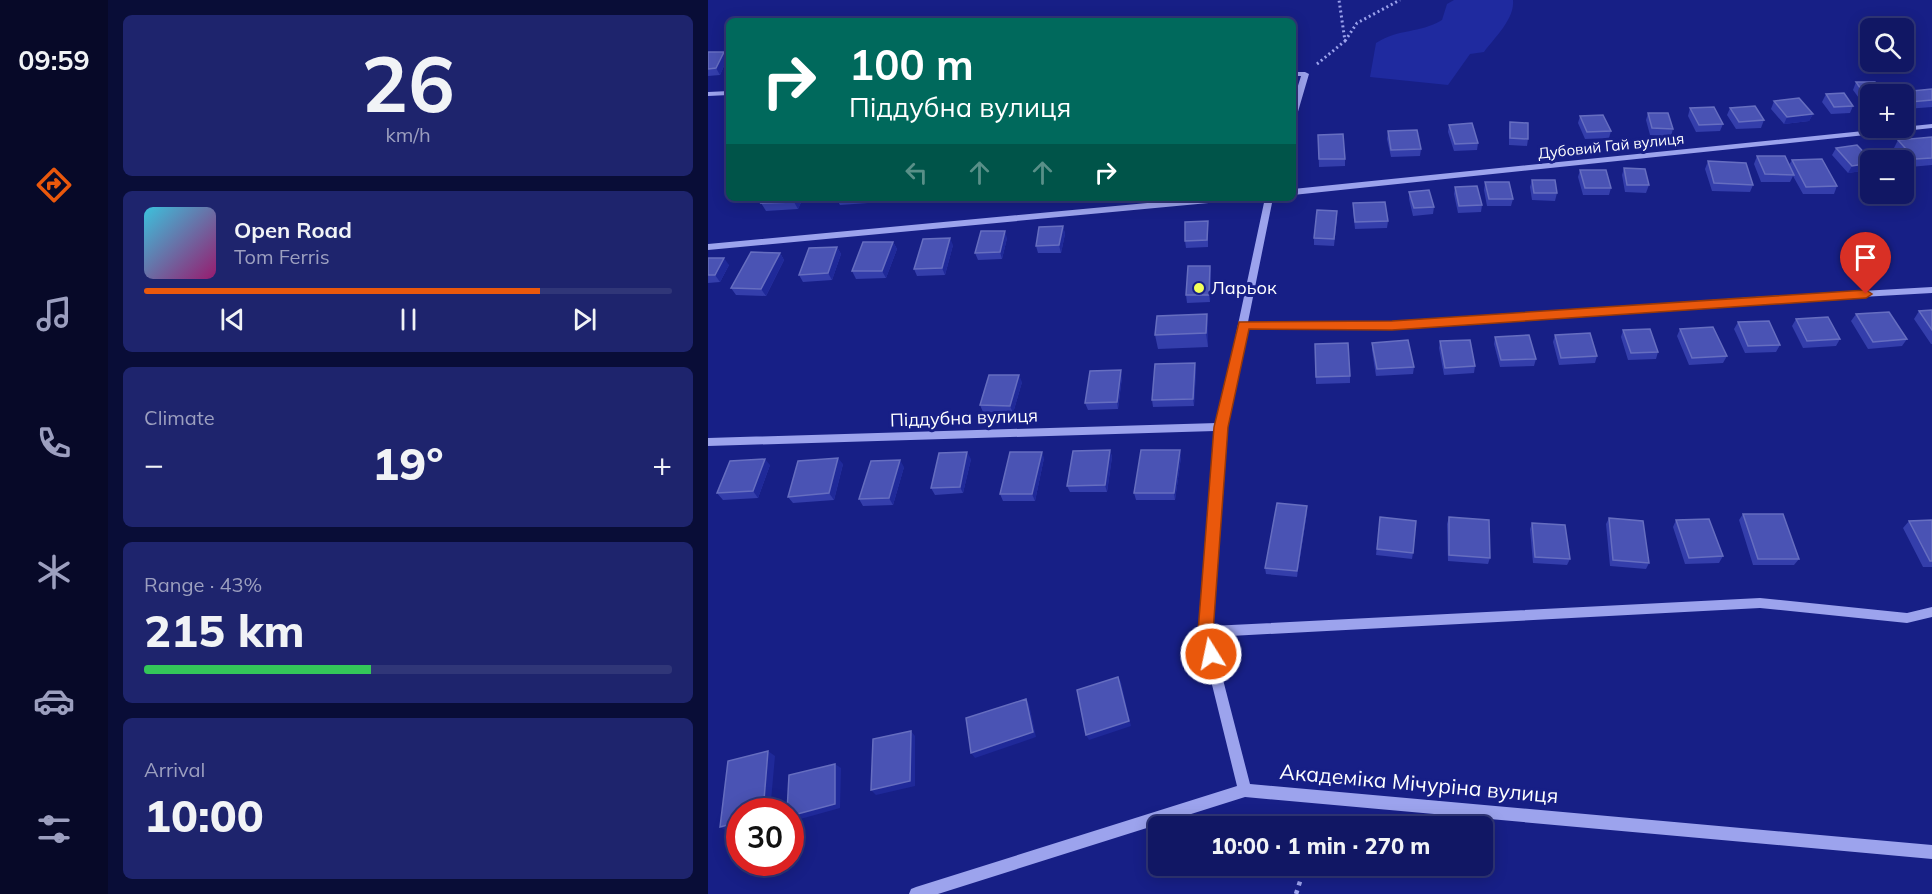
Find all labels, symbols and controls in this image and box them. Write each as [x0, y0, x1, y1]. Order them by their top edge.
map controls [1860, 18, 1914, 204]
button: search [1860, 18, 1914, 72]
text: 26 [361, 34, 455, 132]
text: 100 m [849, 38, 974, 91]
icon: right [750, 42, 828, 120]
text: 09:59 [18, 43, 90, 77]
button: + [1860, 84, 1914, 138]
text: Піддубна вулиця [849, 90, 1071, 124]
text: km/h [385, 122, 431, 147]
street label: Дубовий Гай вулиця [1537, 128, 1685, 163]
button: − [1860, 150, 1914, 204]
icon: left [900, 156, 933, 189]
icon: ahead [963, 156, 996, 189]
icon: ahead [1026, 156, 1059, 189]
icon: right [1089, 156, 1122, 189]
icon: directions [33, 164, 75, 206]
text: Open Road [234, 216, 352, 244]
pin [1840, 232, 1891, 294]
icon: arrive [1849, 241, 1882, 274]
text: Tom Ferris [234, 244, 330, 269]
place label: Ларьок [1211, 276, 1277, 299]
marker: Ларьок [1192, 281, 1206, 295]
icon: music [33, 293, 75, 335]
icon: previous [216, 303, 249, 336]
icon: pause [392, 303, 425, 336]
icon: next [568, 303, 601, 336]
street label: Піддубна вулиця [890, 403, 1038, 432]
text: Climate [144, 405, 215, 430]
icon: phone [33, 422, 75, 464]
text: 19° [372, 435, 444, 491]
text: − [144, 443, 164, 484]
text: + [652, 443, 672, 484]
icon: climate [33, 551, 75, 593]
text: Range · 43% [144, 572, 262, 597]
text: 215 km [144, 602, 305, 658]
position arrow [1179, 622, 1243, 686]
icon: car [33, 680, 75, 722]
text: Arrival [144, 757, 205, 782]
street label: Академіка Мічуріна вулиця [1279, 758, 1560, 808]
text: 10:00 [144, 787, 264, 843]
speed limit sign: 30 [726, 798, 804, 876]
icon: filters [33, 808, 75, 850]
text: 10:00 · 1 min · 270 m [1211, 832, 1430, 860]

